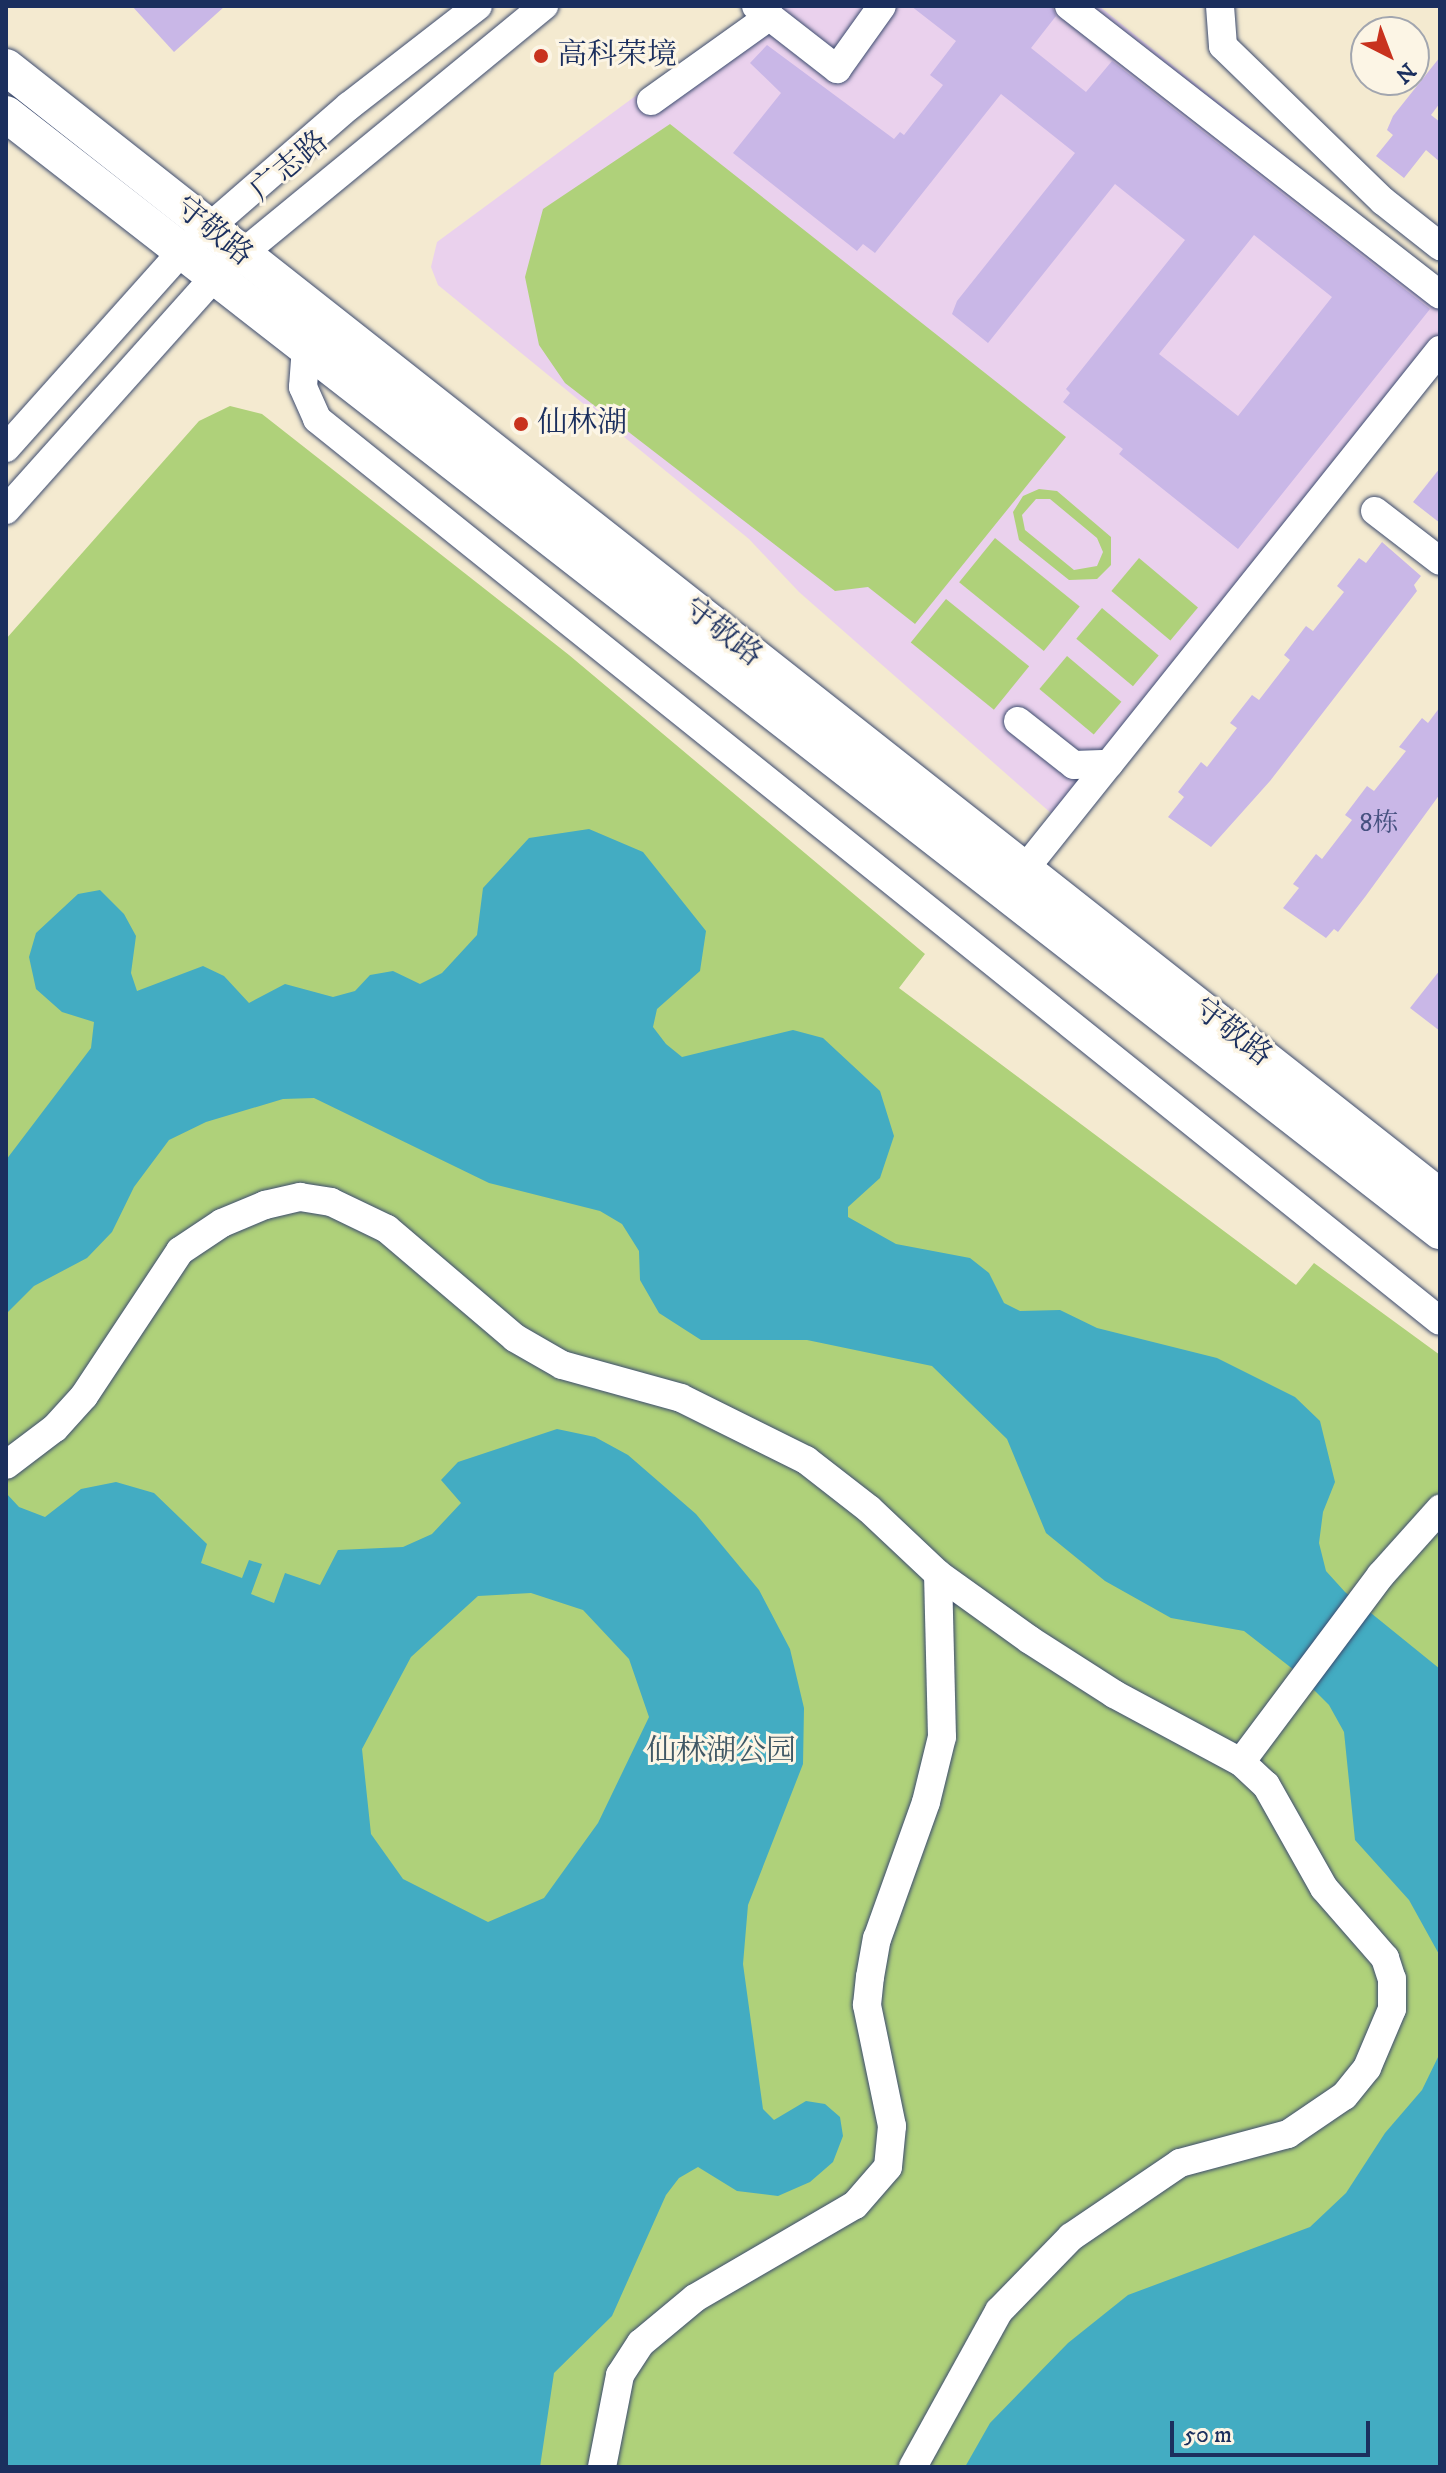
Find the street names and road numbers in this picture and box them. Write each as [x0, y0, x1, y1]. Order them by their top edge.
street label: 广志路 [244, 124, 336, 210]
street label: 守敬路 [167, 190, 259, 274]
street label: 守敬路 [675, 591, 769, 675]
street label: 守敬路 [1185, 991, 1279, 1075]

